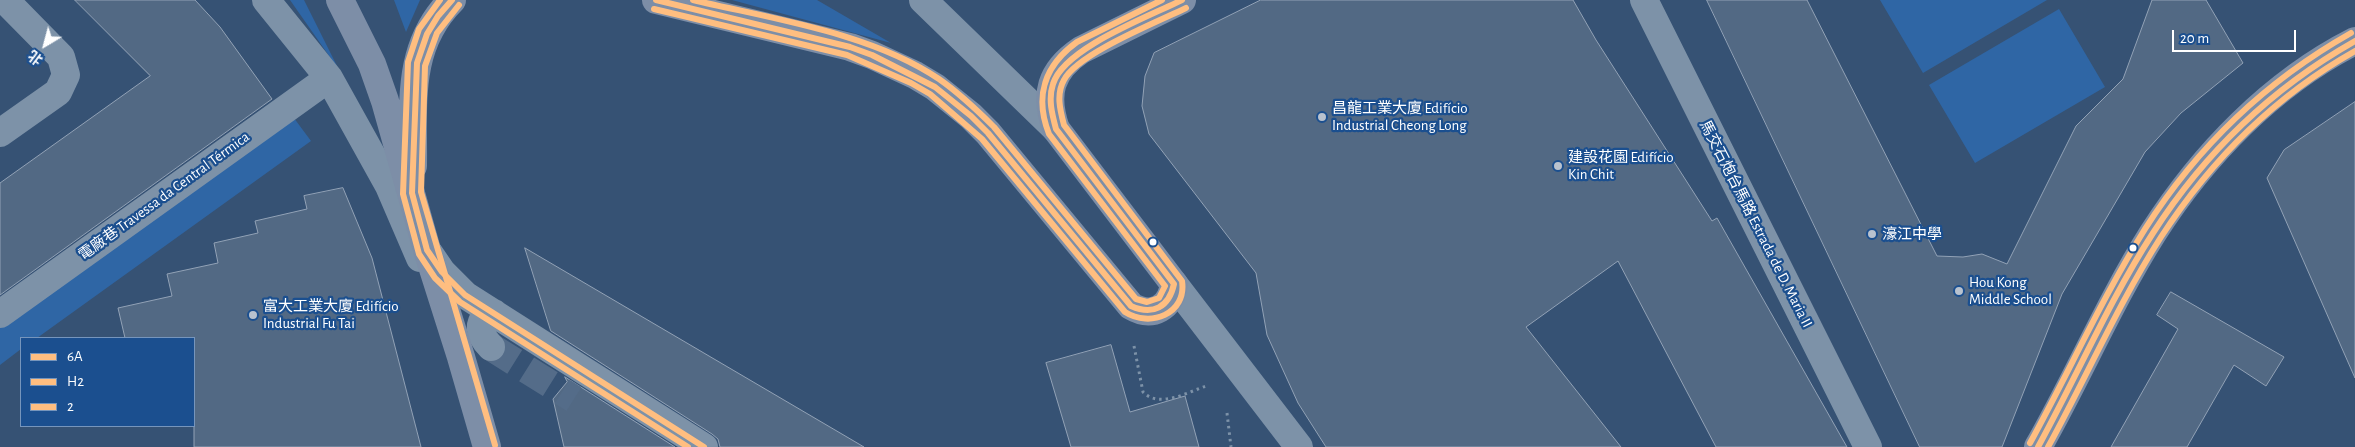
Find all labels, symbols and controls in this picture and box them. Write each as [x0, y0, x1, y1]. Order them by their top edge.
north arrow [20, 20, 70, 70]
scale bar [2175, 20, 2299, 52]
text: 20 m [2180, 31, 2209, 46]
text: 北 [26, 47, 46, 67]
place label: 昌龍工業大廈 Edifício Industrial Cheong Long [1332, 99, 1468, 134]
marker: 昌龍工業大廈 Edifício Industrial Cheong Long [1316, 111, 1328, 123]
street label: 馬交石炮台馬路 Estrada de D. Maria II [1696, 117, 1816, 331]
street label: 電廠巷 Travessa da Central Térmica [75, 128, 253, 264]
place label: 建設花園 Edifício Kin Chit [1568, 148, 1674, 183]
marker: 建設花園 Edifício Kin Chit [1552, 160, 1564, 172]
place label: 濠江中學 [1882, 225, 1942, 243]
marker: 濠江中學 [1866, 228, 1878, 240]
unlabelled marker [1148, 237, 1158, 247]
unlabelled marker [2128, 243, 2138, 253]
place label: Hou Kong Middle School [1969, 273, 2052, 308]
marker: Hou Kong Middle School [1953, 285, 1965, 297]
place label: 富大工業大廈 Edifício Industrial Fu Tai [263, 297, 399, 332]
marker: 富大工業大廈 Edifício Industrial Fu Tai [247, 309, 259, 321]
legend [20, 337, 195, 427]
text: 6A [67, 349, 83, 364]
text: H2 [67, 374, 84, 389]
text: 2 [67, 399, 74, 414]

